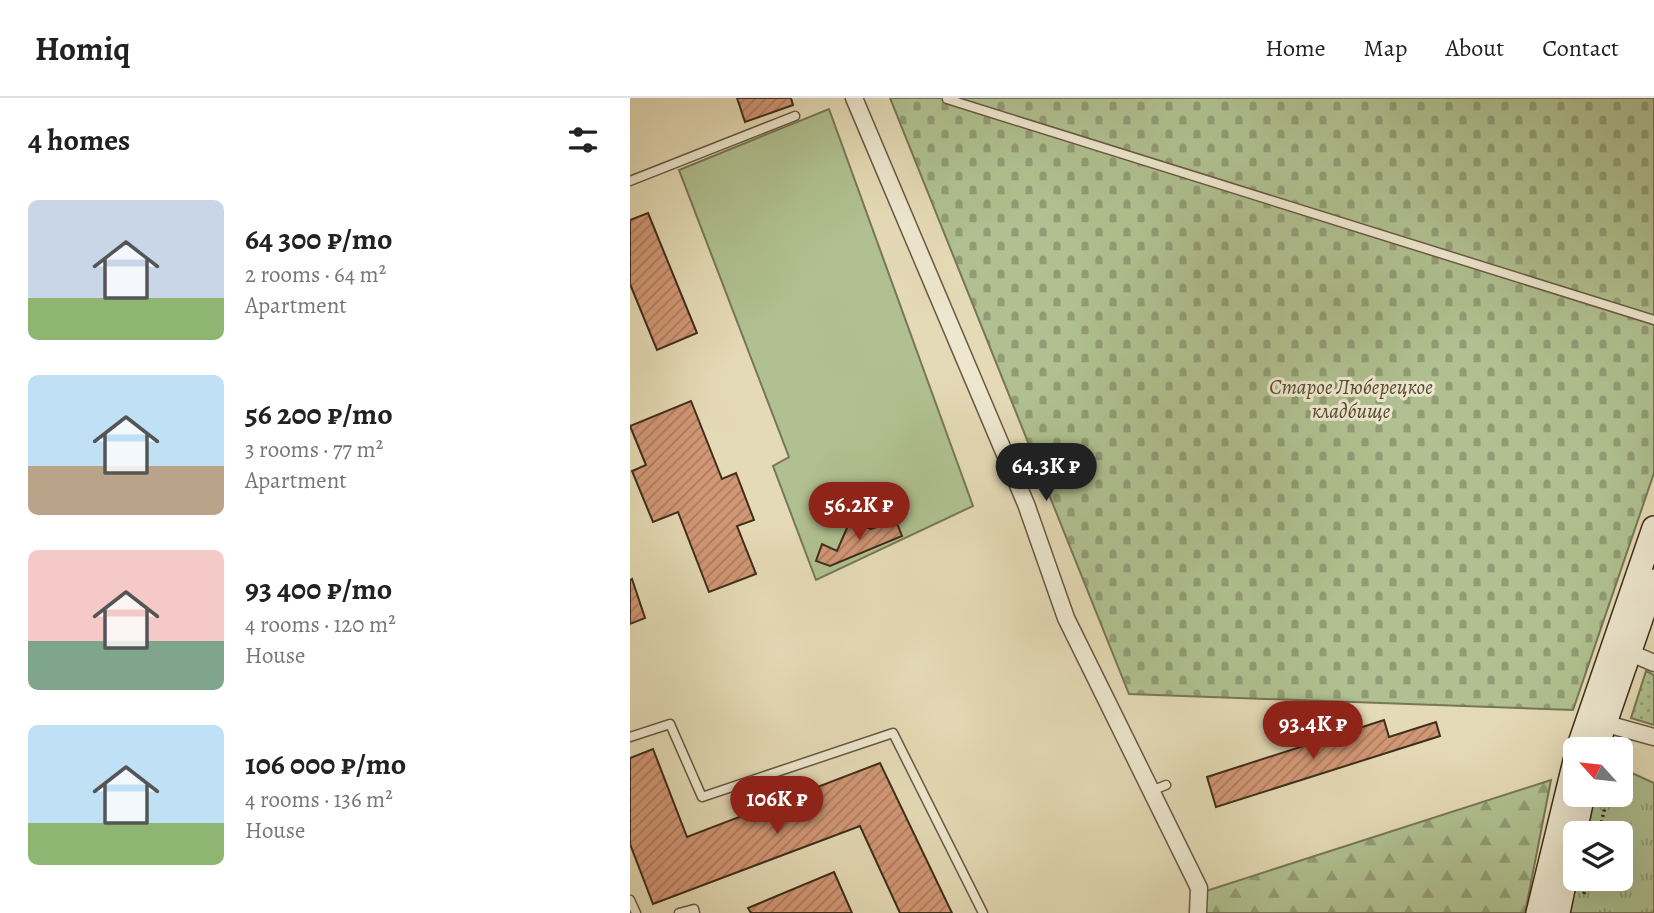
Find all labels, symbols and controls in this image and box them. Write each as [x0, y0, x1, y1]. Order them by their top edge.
text: Homiq [35, 26, 130, 71]
text: Home [1265, 32, 1326, 64]
text: Map [1364, 32, 1408, 64]
text: About [1446, 32, 1504, 64]
text: Contact [1542, 32, 1619, 64]
text: 4 homes [28, 120, 130, 160]
icon: filters [564, 121, 602, 159]
text: 64 300 ₽/mo [245, 219, 392, 259]
icon: home [84, 228, 168, 312]
text: 2 rooms · 64 m² [245, 259, 386, 290]
text: Apartment [245, 290, 347, 321]
park label: Старое Люберецкое кладбище [1269, 373, 1433, 425]
text: 56 200 ₽/mo [245, 394, 393, 434]
icon: home [84, 403, 168, 487]
text: 3 rooms · 77 m² [245, 434, 383, 465]
pin: 64.3K ₽ [981, 444, 1111, 503]
text: 64.3K ₽ [1012, 450, 1080, 481]
text: Apartment [245, 465, 347, 496]
pin: 56.2K ₽ [794, 482, 924, 542]
text: 56.2K ₽ [825, 489, 893, 520]
text: 93 400 ₽/mo [245, 569, 392, 609]
icon: home [84, 578, 168, 662]
text: 4 rooms · 120 m² [245, 609, 396, 640]
text: House [245, 640, 305, 671]
pin: 93.4K ₽ [1248, 702, 1378, 761]
text: 93.4K ₽ [1279, 708, 1347, 739]
north arrow [1563, 737, 1633, 807]
map controls [1563, 737, 1633, 891]
text: 106 000 ₽/mo [245, 744, 406, 784]
icon: home [84, 753, 168, 837]
pin: 106K ₽ [720, 776, 834, 836]
text: 106K ₽ [746, 783, 808, 814]
text: 4 rooms · 136 m² [245, 784, 393, 815]
text: House [245, 815, 305, 846]
button: layers [1563, 821, 1633, 891]

